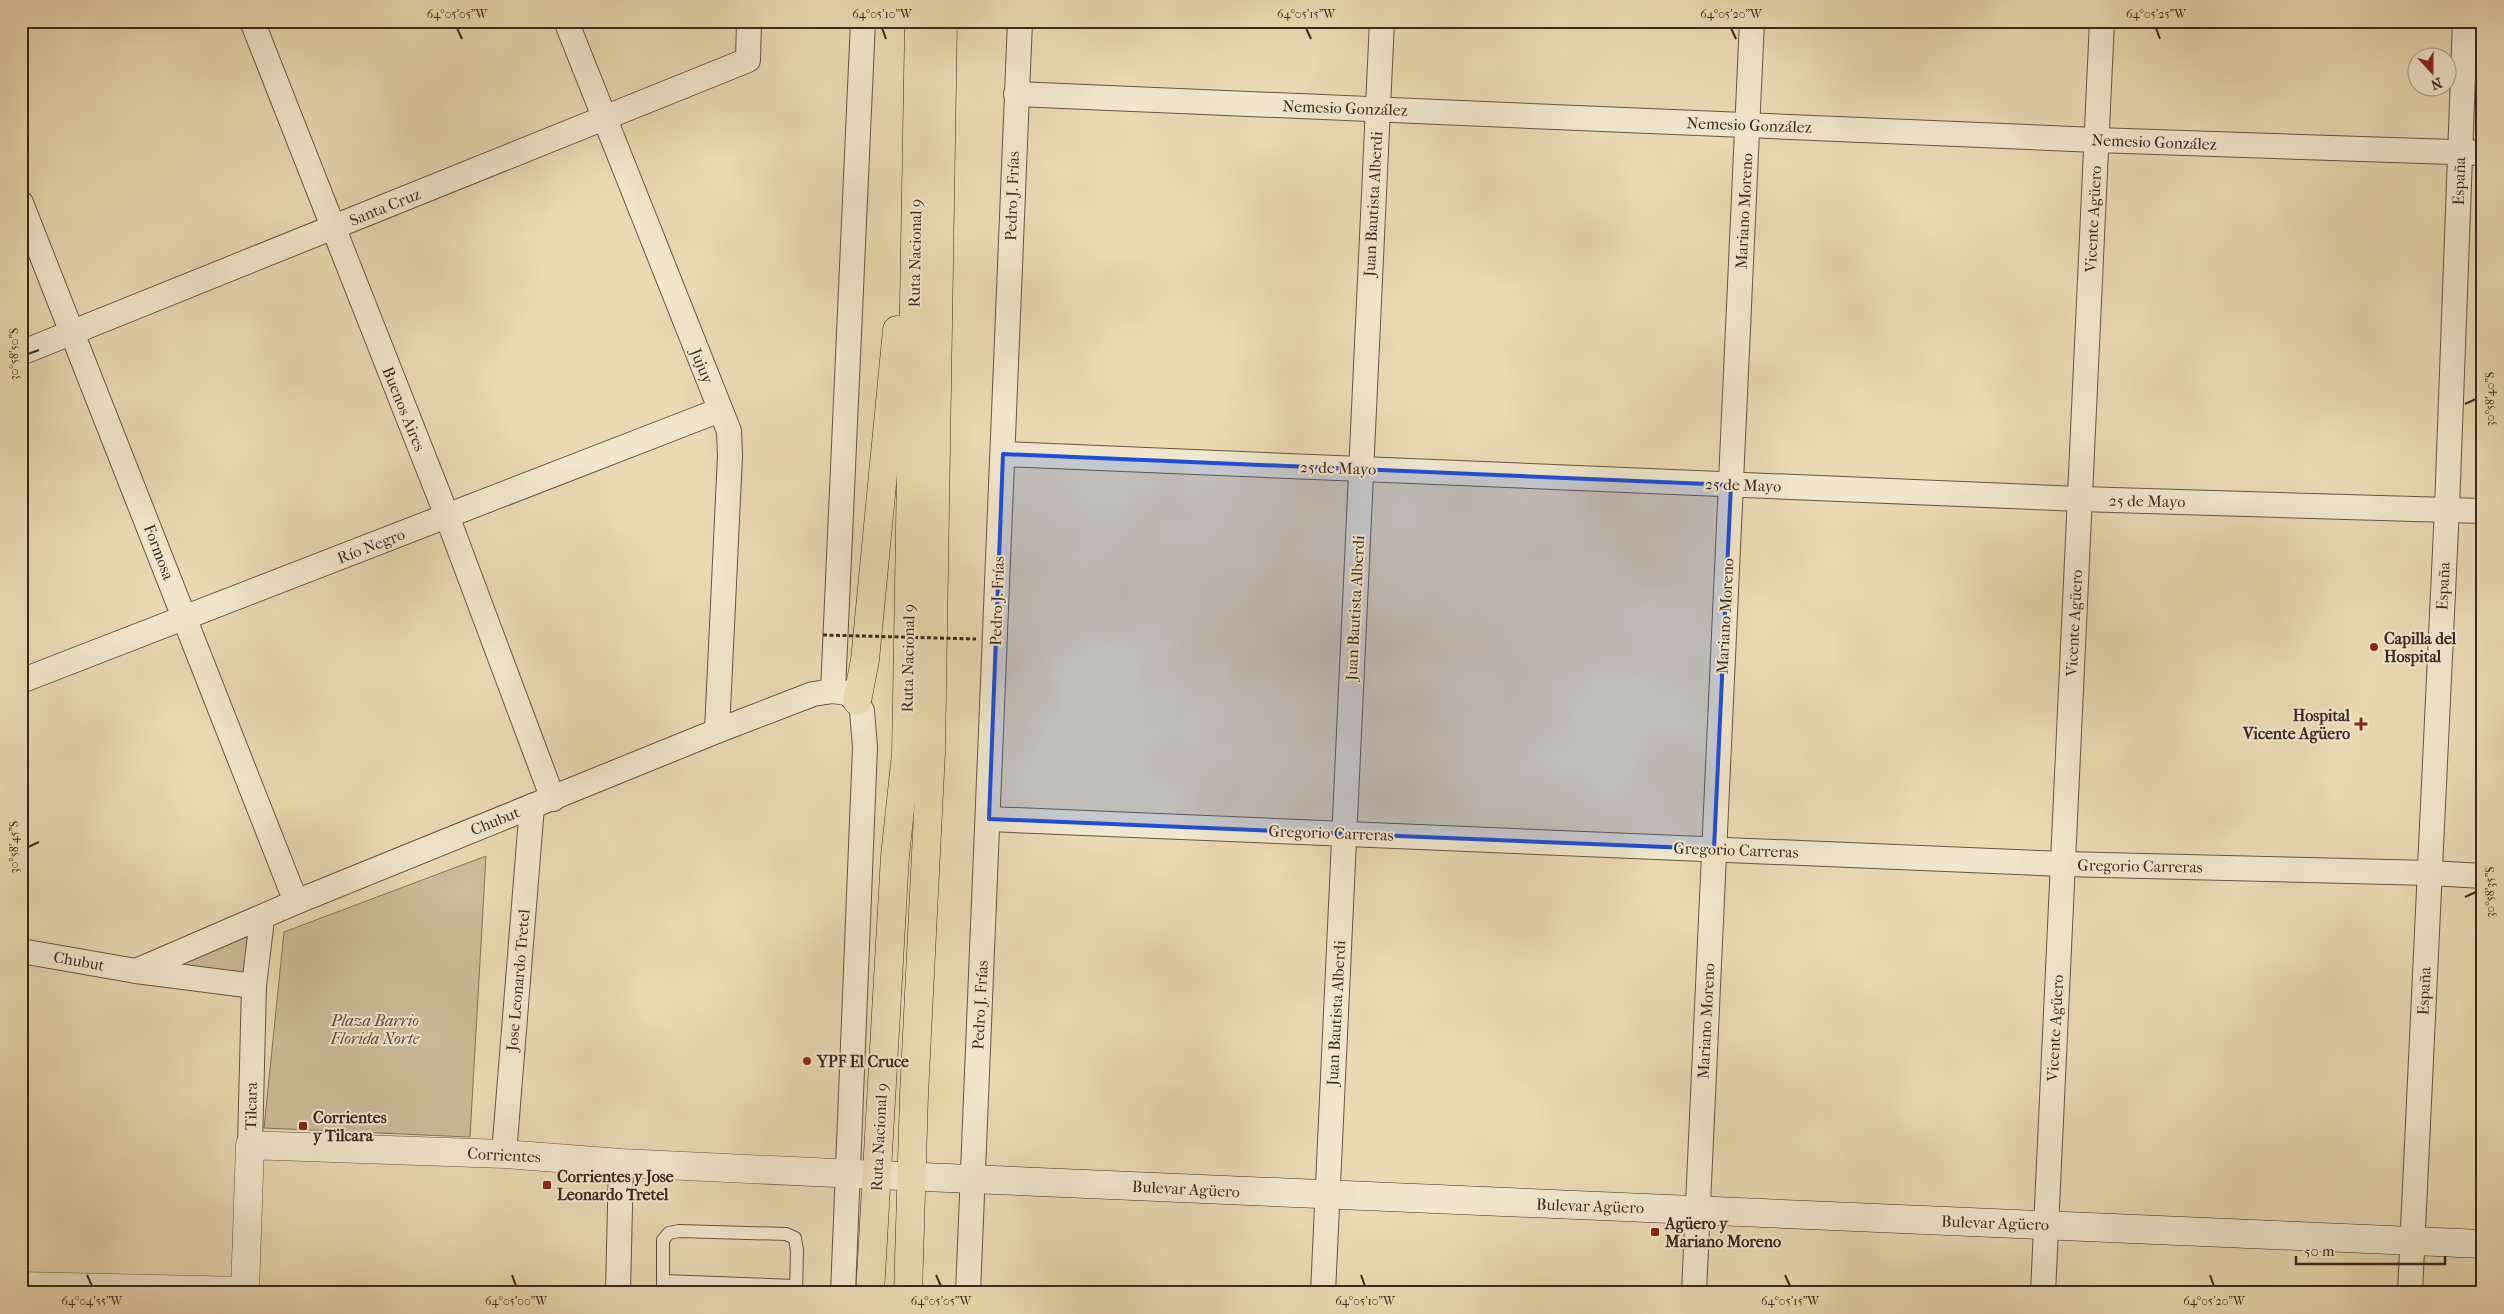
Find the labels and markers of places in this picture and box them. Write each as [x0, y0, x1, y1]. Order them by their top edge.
place label: Capilla del Hospital [2384, 629, 2457, 667]
marker: Capilla del Hospital [2368, 641, 2380, 653]
place label: Hospital Vicente Agüero [2242, 706, 2351, 744]
marker: Hospital Vicente Agüero [2354, 717, 2368, 731]
place label: YPF El Cruce [816, 1052, 909, 1071]
marker: YPF El Cruce [801, 1055, 813, 1067]
place label: Corrientes y Tilcara [313, 1108, 387, 1146]
marker: Corrientes y Tilcara [297, 1120, 309, 1132]
place label: Corrientes y Jose Leonardo Tretel [557, 1167, 674, 1204]
marker: Corrientes y Jose Leonardo Tretel [541, 1179, 553, 1191]
place label: Agüero y Mariano Moreno [1664, 1214, 1781, 1251]
marker: Agüero y Mariano Moreno [1649, 1226, 1661, 1238]

